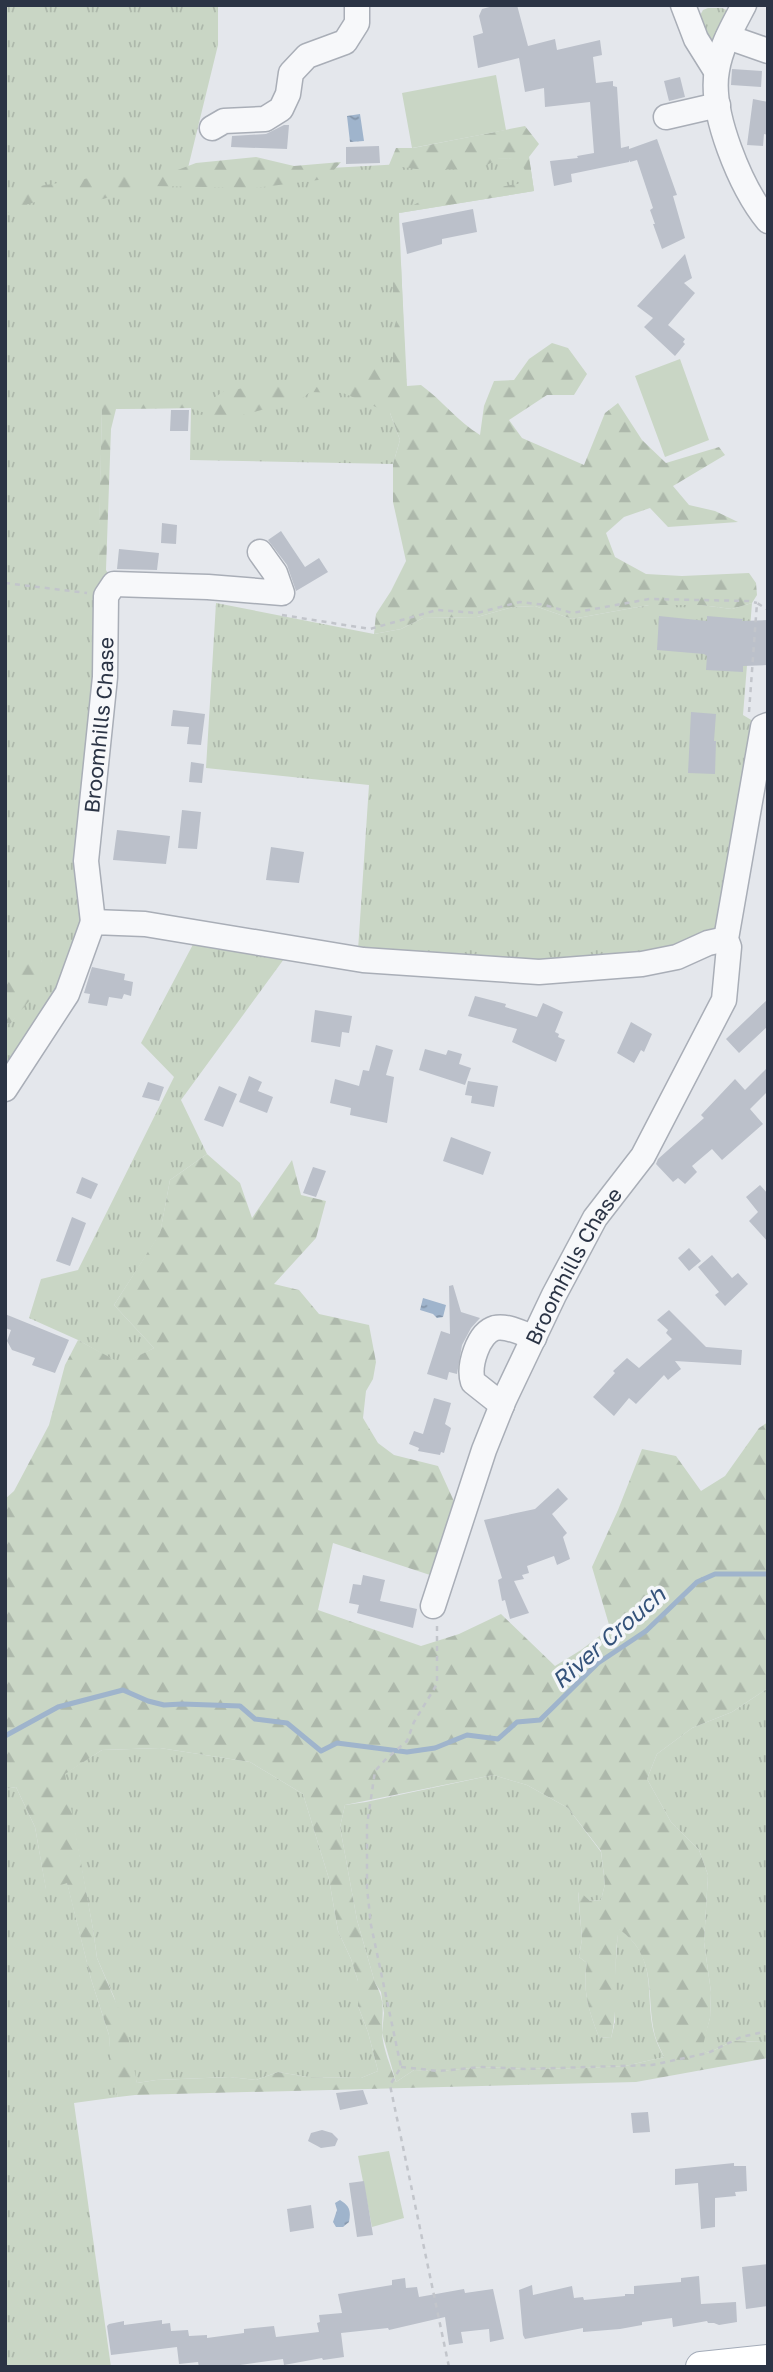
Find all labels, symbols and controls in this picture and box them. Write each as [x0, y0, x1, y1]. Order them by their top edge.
street label: Broomhills Chase [78, 637, 118, 814]
street label: Broomhills Chase [519, 1182, 627, 1349]
water label: River Crouch [546, 1580, 671, 1694]

